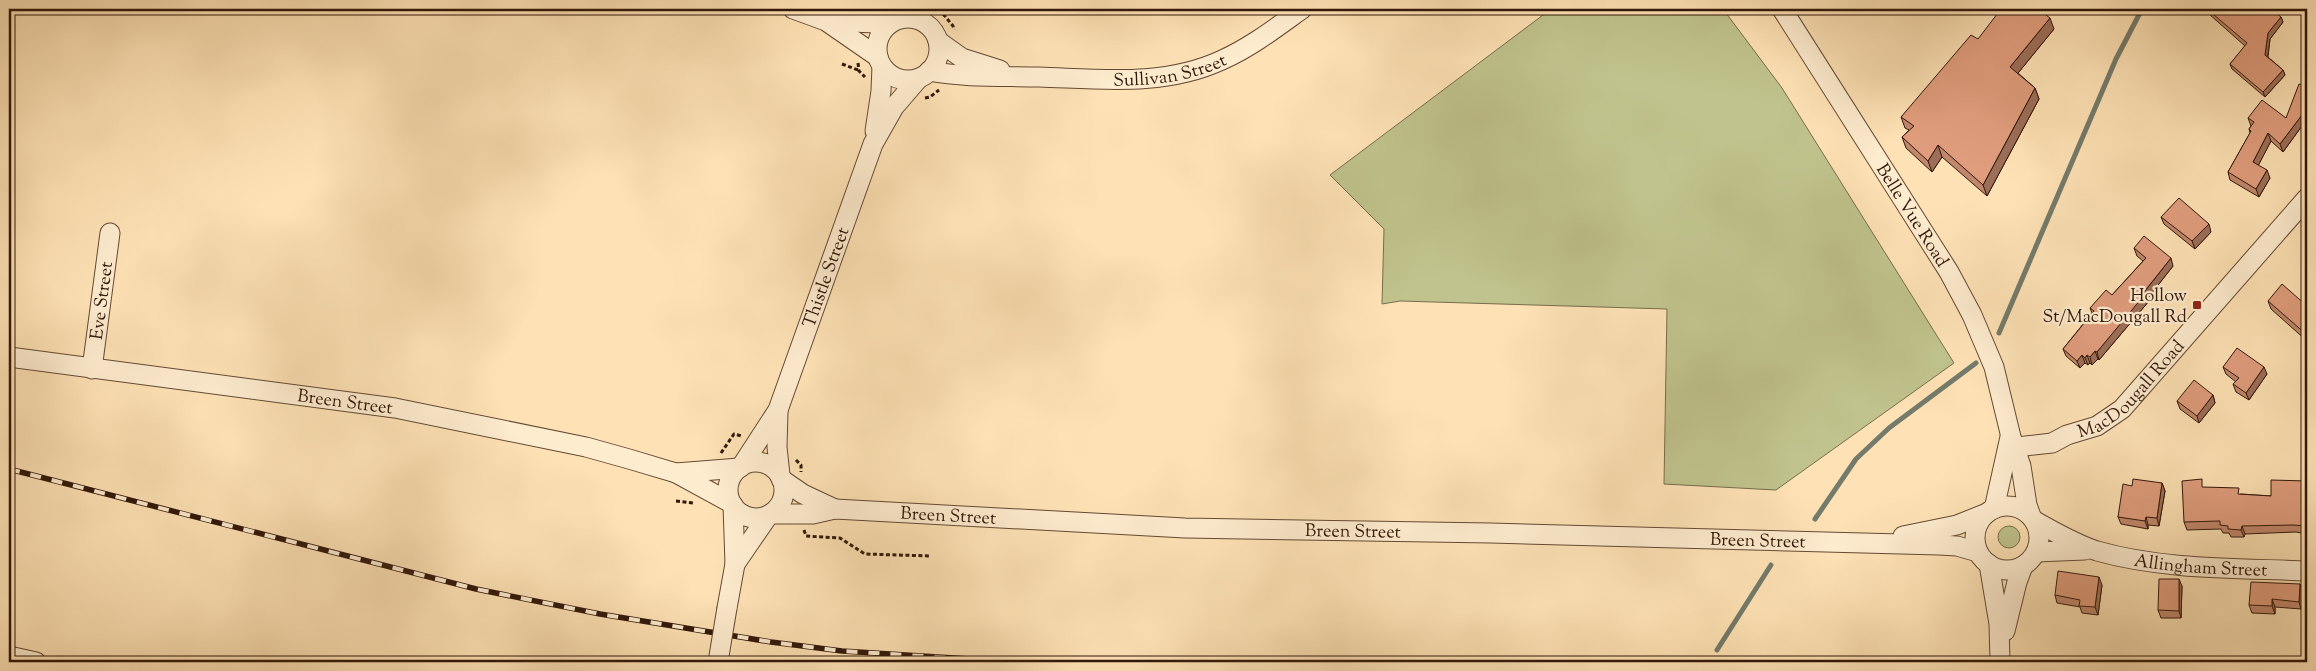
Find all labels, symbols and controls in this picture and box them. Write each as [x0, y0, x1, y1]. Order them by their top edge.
street label: Sullivan Street [1113, 49, 1231, 95]
street label: Belle Vue Road [1868, 159, 1954, 273]
street label: Thistle Street [797, 224, 857, 332]
street label: Eve Street [85, 260, 121, 341]
place label: Hollow St/MacDougall Rd [2042, 284, 2188, 331]
marker: Hollow St/MacDougall Rd [2191, 299, 2203, 311]
street label: MacDougall Road [2075, 335, 2192, 446]
street label: Breen Street [296, 384, 394, 423]
street label: Breen Street [900, 502, 997, 533]
street label: Breen Street [1305, 519, 1401, 547]
street label: Breen Street [1709, 528, 1806, 556]
street label: Allingham Street [2132, 549, 2268, 585]

